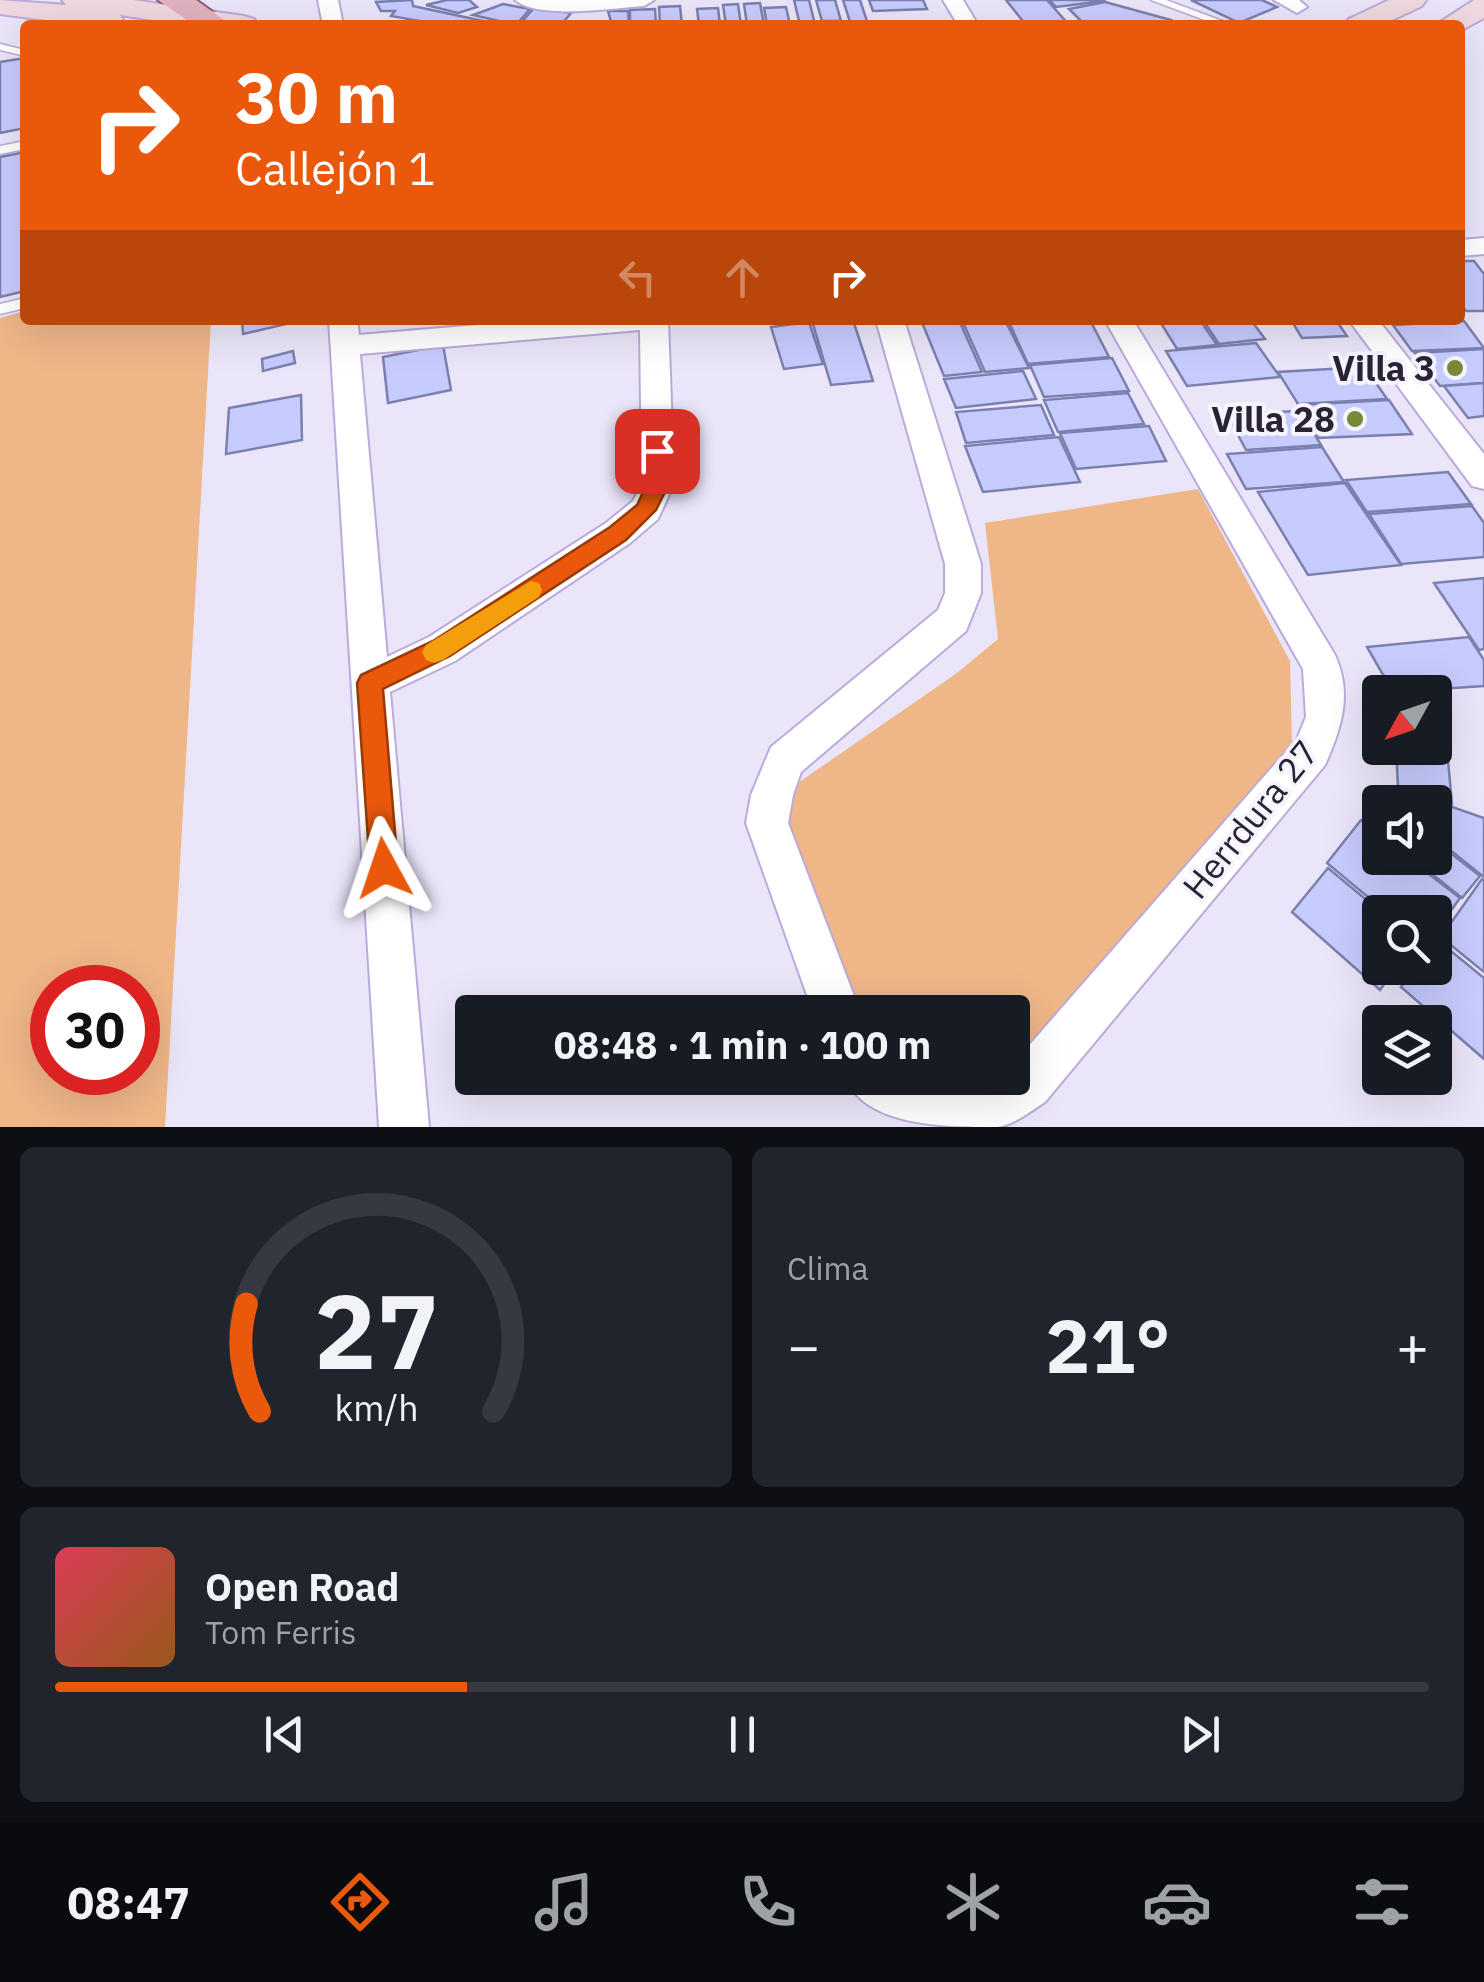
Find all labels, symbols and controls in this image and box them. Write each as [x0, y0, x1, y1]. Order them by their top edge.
text: 30 m [235, 51, 398, 142]
icon: right [70, 60, 200, 190]
text: Callejón 1 [235, 139, 436, 197]
icon: left [610, 250, 665, 305]
icon: ahead [715, 250, 770, 305]
icon: right [820, 250, 875, 305]
place label: Villa 3 [1332, 345, 1435, 391]
marker: Villa 3 [1444, 357, 1466, 379]
place label: Villa 28 [1211, 396, 1335, 442]
marker: Villa 28 [1344, 408, 1366, 430]
pin [615, 409, 700, 494]
icon: arrive [630, 424, 685, 479]
north arrow [1362, 675, 1452, 765]
map controls [1362, 675, 1452, 1095]
street label: Herrdura 27 [1172, 730, 1328, 908]
button: sound [1362, 785, 1452, 875]
position arrow [332, 816, 436, 920]
button: search [1362, 895, 1452, 985]
speed limit sign: 30 [30, 965, 160, 1095]
button: layers [1362, 1005, 1452, 1095]
text: 08:48 · 1 min · 100 m [554, 1020, 931, 1069]
text: Clima [787, 1247, 869, 1289]
text: 27 [314, 1262, 438, 1398]
text: 21° [1045, 1296, 1171, 1394]
text: − [787, 1310, 820, 1381]
text: + [1396, 1310, 1429, 1381]
text: km/h [334, 1384, 418, 1431]
text: Open Road [205, 1562, 399, 1611]
text: Tom Ferris [205, 1611, 356, 1653]
icon: previous [257, 1707, 312, 1762]
icon: pause [715, 1707, 770, 1762]
icon: next [1173, 1707, 1228, 1762]
icon: directions [325, 1867, 395, 1937]
icon: music [529, 1867, 599, 1937]
icon: phone [733, 1867, 803, 1937]
icon: climate [938, 1867, 1008, 1937]
icon: car [1142, 1867, 1212, 1937]
icon: filters [1347, 1867, 1417, 1937]
text: 08:47 [67, 1873, 190, 1931]

